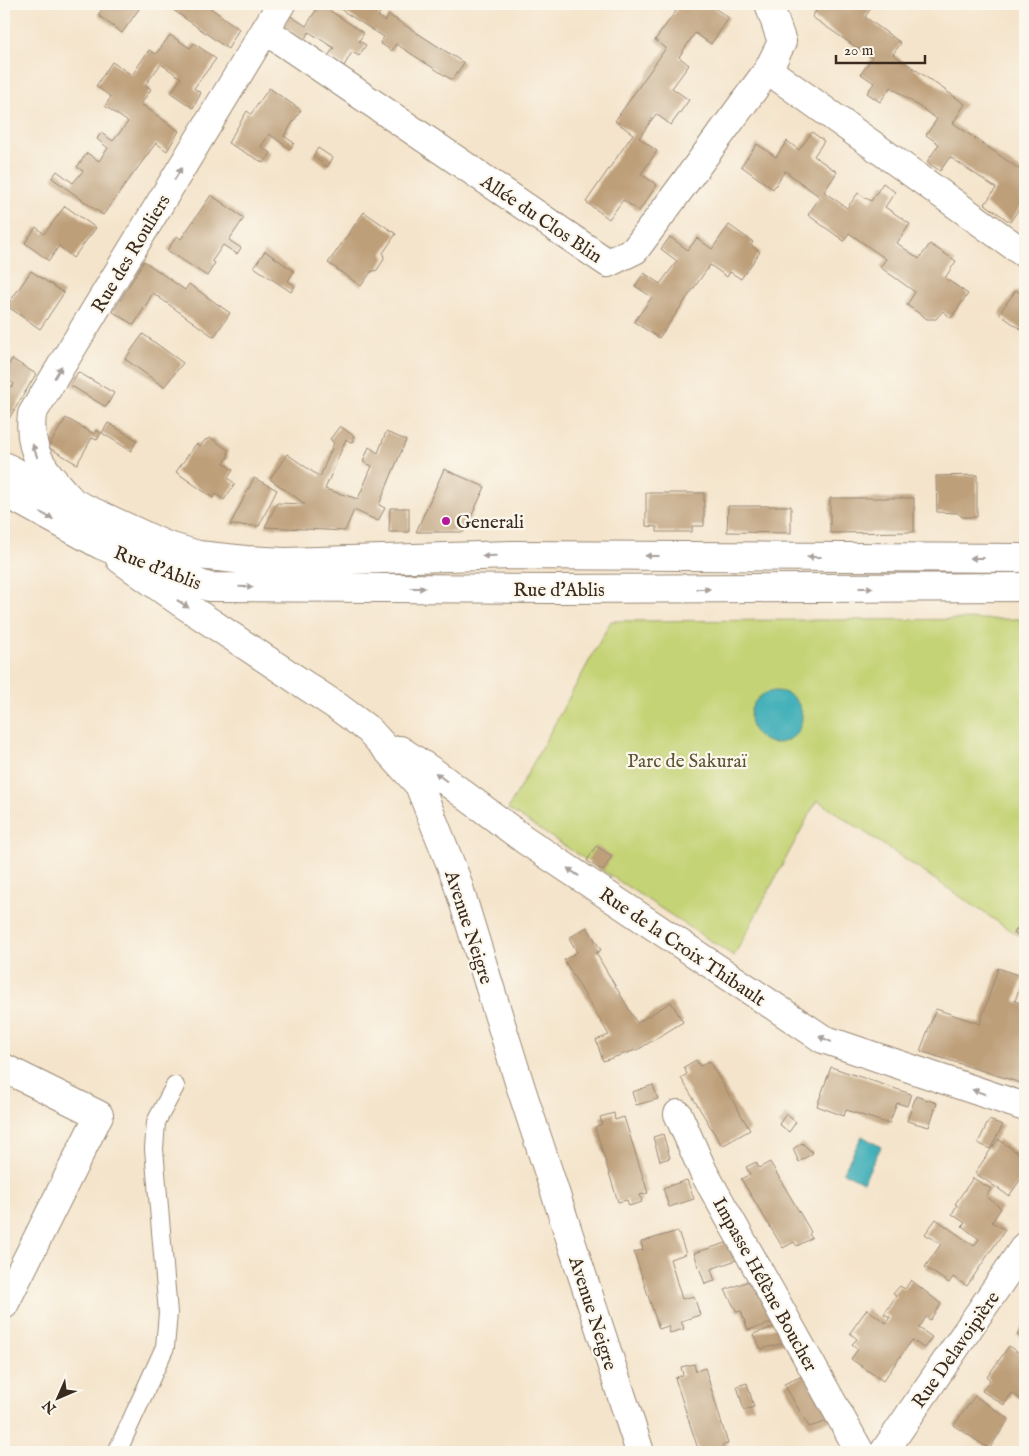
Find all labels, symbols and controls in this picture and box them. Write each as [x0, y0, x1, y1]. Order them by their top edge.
scale bar [836, 32, 925, 64]
text: 20 m [844, 41, 874, 60]
one-way arrow [174, 167, 183, 180]
street label: Allée du Clos Blin [475, 170, 606, 269]
street label: Rue des Rouliers [87, 191, 176, 318]
one-way arrow [53, 366, 62, 379]
one-way arrow [31, 443, 39, 458]
one-way arrow [40, 511, 53, 520]
place label: Generali [456, 511, 524, 535]
marker: Generali [440, 515, 452, 527]
street label: Rue d'Ablis [110, 541, 204, 596]
one-way arrow [481, 552, 497, 560]
one-way arrow [643, 552, 659, 560]
one-way arrow [806, 553, 822, 561]
one-way arrow [968, 554, 984, 562]
street label: Rue d'Ablis [513, 579, 605, 603]
one-way arrow [239, 583, 255, 591]
one-way arrow [410, 584, 426, 592]
one-way arrow [858, 584, 874, 592]
one-way arrow [695, 585, 711, 593]
one-way arrow [176, 599, 189, 609]
park label: Parc de Sakuraï [627, 750, 748, 774]
one-way arrow [435, 772, 448, 783]
street label: Avenue Neigre [438, 867, 498, 988]
one-way arrow [566, 867, 580, 877]
street label: Rue de la Croix Thibault [594, 883, 770, 1013]
one-way arrow [818, 1035, 832, 1043]
one-way arrow [971, 1087, 986, 1095]
street label: Impasse Hélène Boucher [706, 1194, 822, 1376]
street label: Avenue Neigre [562, 1253, 622, 1374]
street label: Rue Delavoipière [907, 1287, 1006, 1413]
north arrow [32, 1374, 82, 1424]
text: N [39, 1396, 61, 1418]

